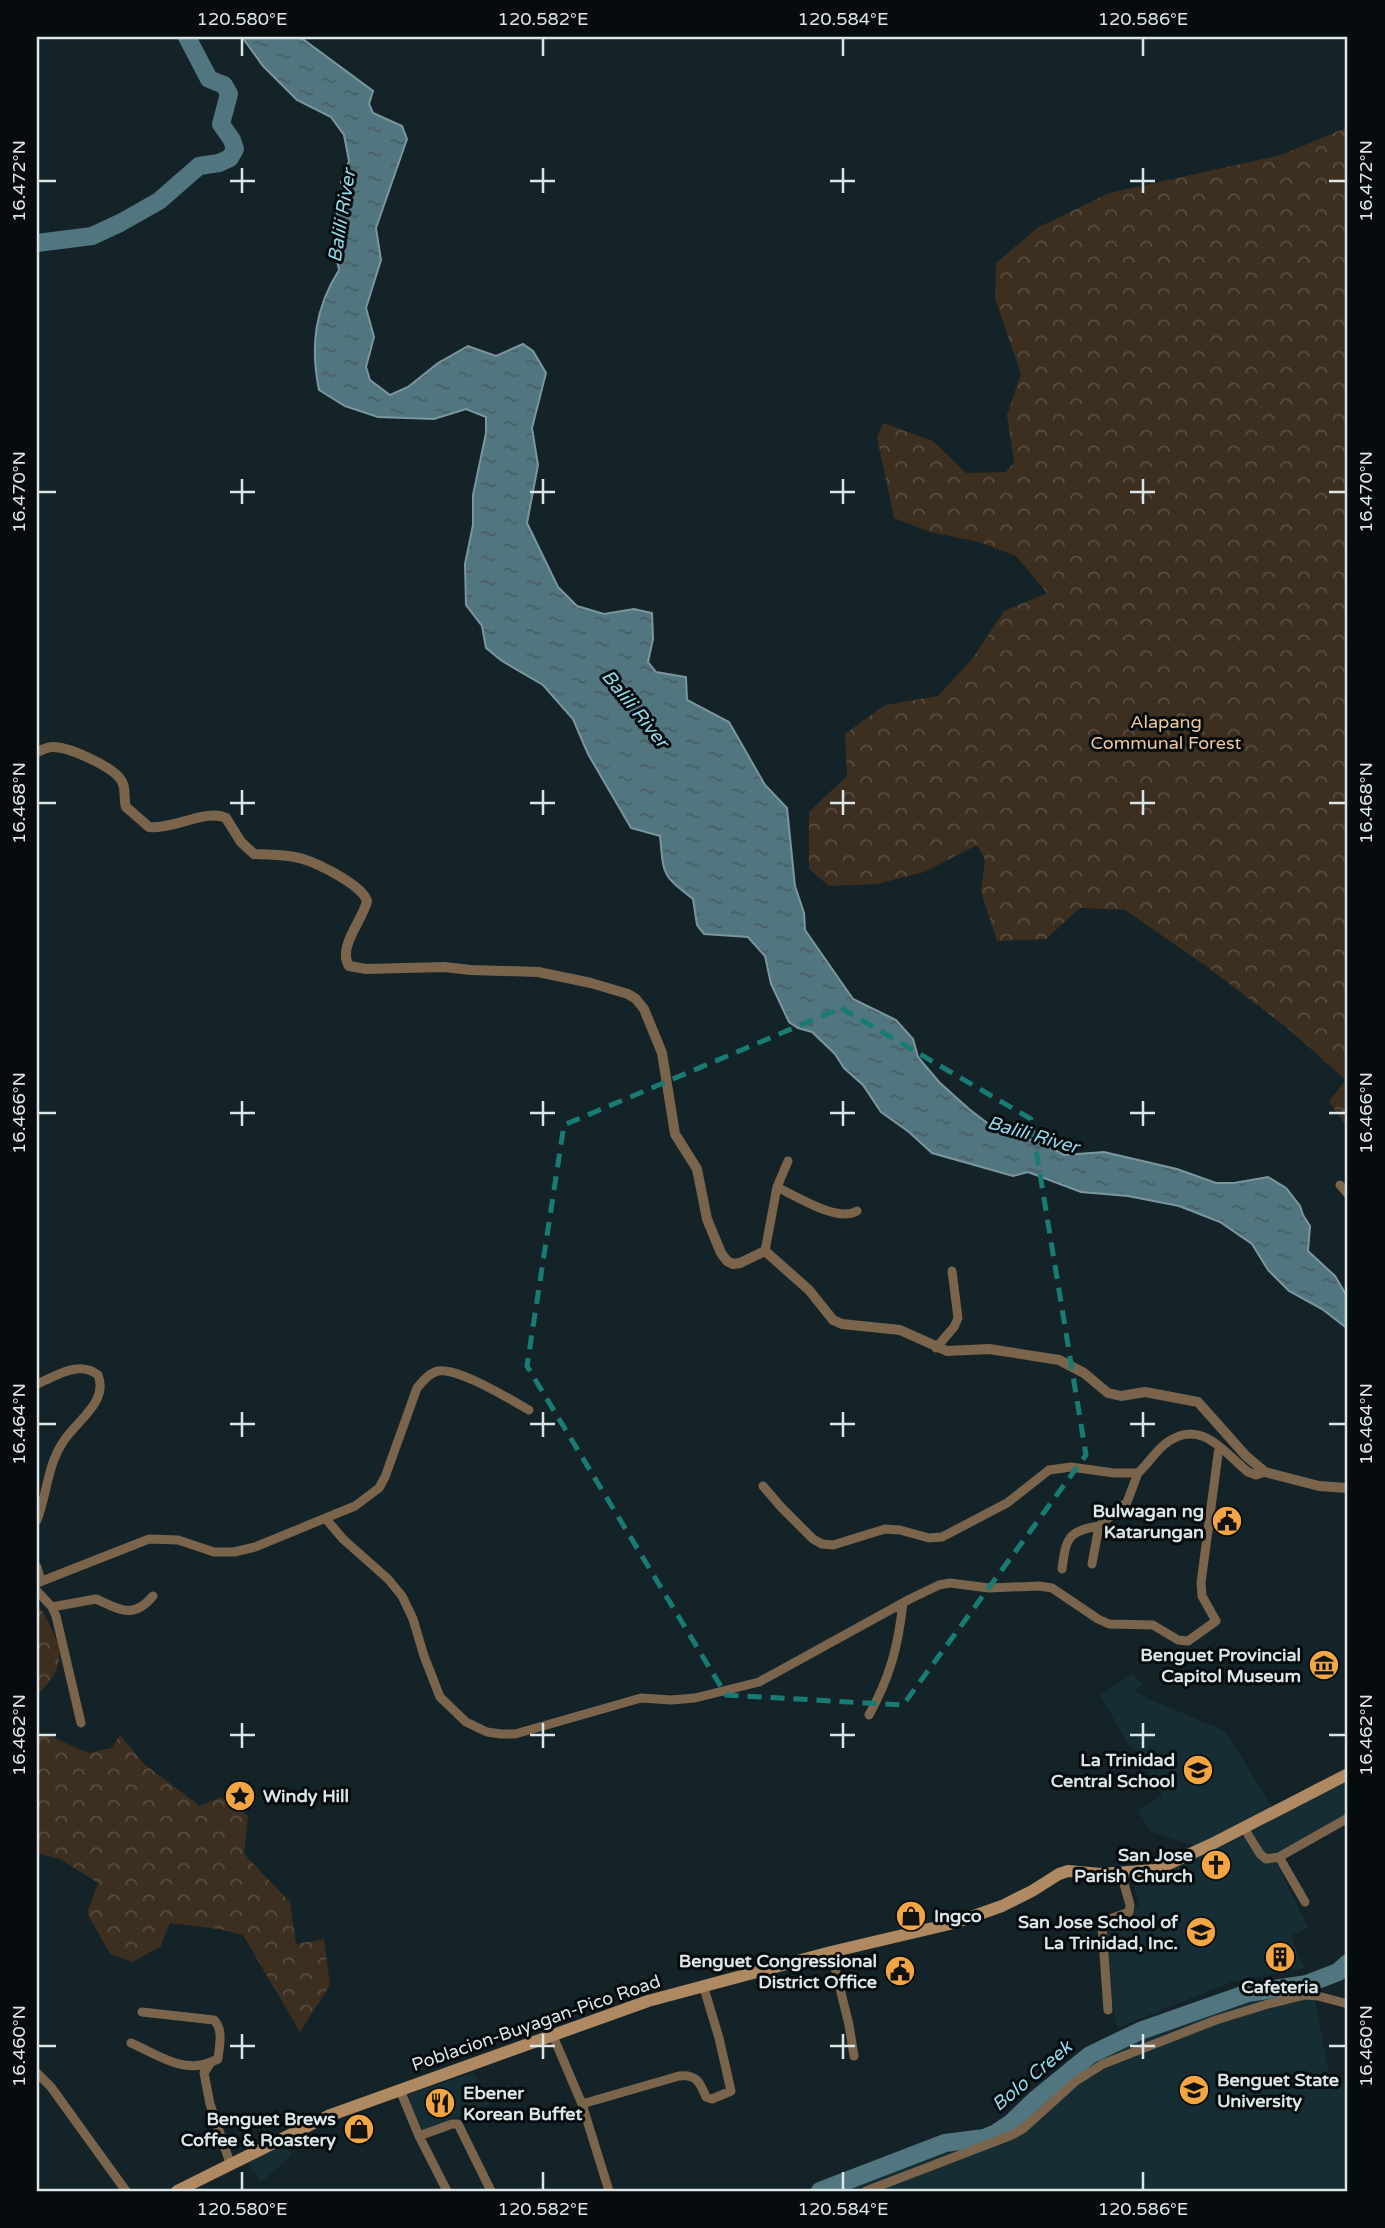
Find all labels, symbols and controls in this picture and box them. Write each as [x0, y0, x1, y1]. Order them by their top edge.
text: 120.580°E [197, 8, 287, 30]
text: 120.582°E [498, 8, 588, 30]
text: 120.584°E [798, 8, 888, 30]
text: 120.586°E [1098, 8, 1188, 30]
text: 16.472°N [8, 140, 30, 222]
text: 16.472°N [1355, 140, 1377, 222]
water label: Balili River [324, 165, 361, 264]
text: 16.470°N [8, 451, 30, 533]
text: 16.470°N [1355, 451, 1377, 533]
water label: Balili River [597, 666, 675, 755]
park label: Alapang Communal Forest [1091, 711, 1242, 754]
text: 16.468°N [8, 762, 30, 844]
text: 16.468°N [1355, 762, 1377, 844]
text: 16.466°N [8, 1072, 30, 1154]
text: 16.466°N [1355, 1072, 1377, 1154]
water label: Balili River [985, 1111, 1084, 1159]
text: 16.464°N [8, 1383, 30, 1465]
text: 16.464°N [1355, 1383, 1377, 1465]
place label: Bulwagan ng Katarungan [1093, 1500, 1204, 1543]
public building icon: Bulwagan ng Katarungan [1210, 1504, 1244, 1538]
place label: Benguet Provincial Capitol Museum [1140, 1644, 1301, 1687]
museum icon: Benguet Provincial Capitol Museum [1307, 1648, 1341, 1682]
text: 16.462°N [8, 1694, 30, 1776]
text: 16.462°N [1355, 1694, 1377, 1776]
place label: La Trinidad Central School [1051, 1749, 1175, 1792]
school or university icon: La Trinidad Central School [1181, 1753, 1215, 1787]
place icon: Windy Hill [223, 1779, 257, 1813]
place label: Windy Hill [263, 1785, 349, 1807]
place label: San Jose Parish Church [1074, 1844, 1193, 1887]
church icon: San Jose Parish Church [1199, 1848, 1233, 1882]
shop icon: Ingco [894, 1899, 928, 1933]
place label: Ingco [934, 1905, 982, 1927]
place label: San Jose School of La Trinidad, Inc. [1018, 1911, 1179, 1954]
school or university icon: San Jose School of La Trinidad, Inc. [1184, 1915, 1218, 1949]
building icon: Cafeteria [1263, 1940, 1297, 1974]
place label: Benguet Congressional District Office [679, 1950, 877, 1993]
public building icon: Benguet Congressional District Office [883, 1954, 917, 1988]
street label: Poblacion-Buyagan-Pico Road [409, 1970, 663, 2076]
place label: Cafeteria [1241, 1976, 1319, 1998]
text: 16.460°N [8, 2005, 30, 2087]
text: 16.460°N [1355, 2005, 1377, 2087]
water label: Bolo Creek [987, 2035, 1078, 2116]
place label: Benguet State University [1217, 2069, 1339, 2112]
school or university icon: Benguet State University [1177, 2073, 1211, 2107]
place label: Ebener Korean Buffet [463, 2082, 582, 2125]
restaurant icon: Ebener Korean Buffet [423, 2086, 457, 2120]
place label: Benguet Brews Coffee & Roastery [181, 2108, 336, 2151]
shop icon: Benguet Brews Coffee & Roastery [342, 2112, 376, 2146]
text: 120.580°E [197, 2198, 287, 2220]
text: 120.582°E [498, 2198, 588, 2220]
text: 120.584°E [798, 2198, 888, 2220]
text: 120.586°E [1098, 2198, 1188, 2220]

